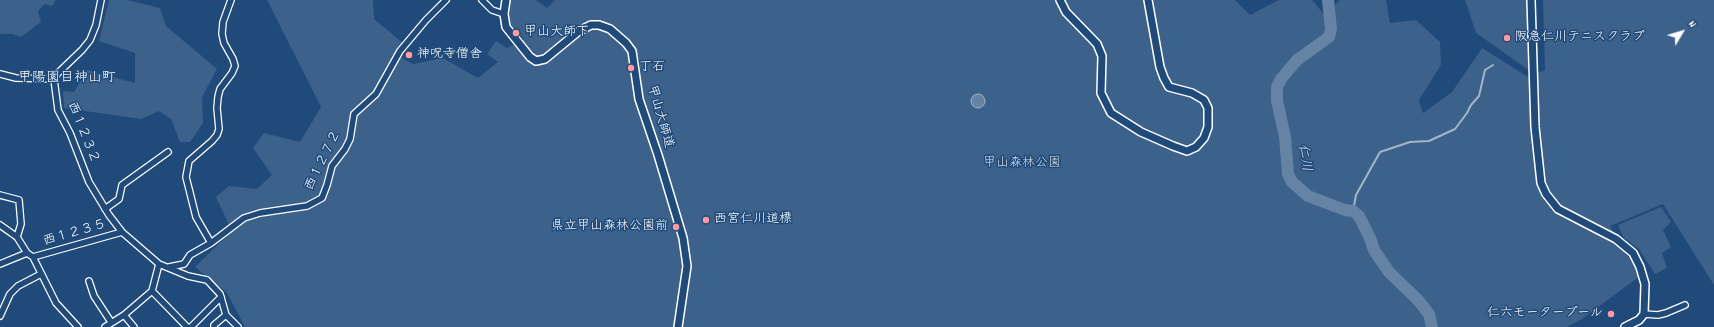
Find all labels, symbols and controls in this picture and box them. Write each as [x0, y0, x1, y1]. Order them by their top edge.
north arrow [1662, 12, 1702, 52]
text: N [1683, 18, 1699, 32]
place label: 甲山大師下 [524, 25, 589, 41]
marker: 甲山大師下 [511, 28, 521, 38]
place label: 阪急仁川テニスクラブ [1515, 30, 1645, 46]
marker: 阪急仁川テニスクラブ [1502, 33, 1512, 43]
place label: 神呪寺僧舎 [417, 47, 482, 63]
marker: 神呪寺僧舎 [404, 50, 414, 60]
place label: 丁石 [639, 60, 665, 76]
marker: 丁石 [626, 63, 636, 73]
district label: 甲陽園目神山町 [18, 71, 116, 87]
street label: 甲山大師道 [643, 84, 675, 150]
street label: 西１２３２ [63, 100, 101, 166]
street label: 西１２７２ [303, 128, 345, 194]
water label: 仁川 [1292, 143, 1314, 173]
park label: 甲山森林公園 [983, 156, 1061, 172]
place label: 西宮仁川道標 [714, 212, 792, 228]
marker: 西宮仁川道標 [701, 215, 711, 225]
street label: 西１２３５ [42, 218, 108, 250]
place label: 県立甲山森林公園前 [551, 219, 668, 235]
marker: 県立甲山森林公園前 [671, 222, 681, 232]
place label: 仁六モータープール [1487, 306, 1603, 322]
marker: 仁六モータープール [1606, 309, 1616, 319]

